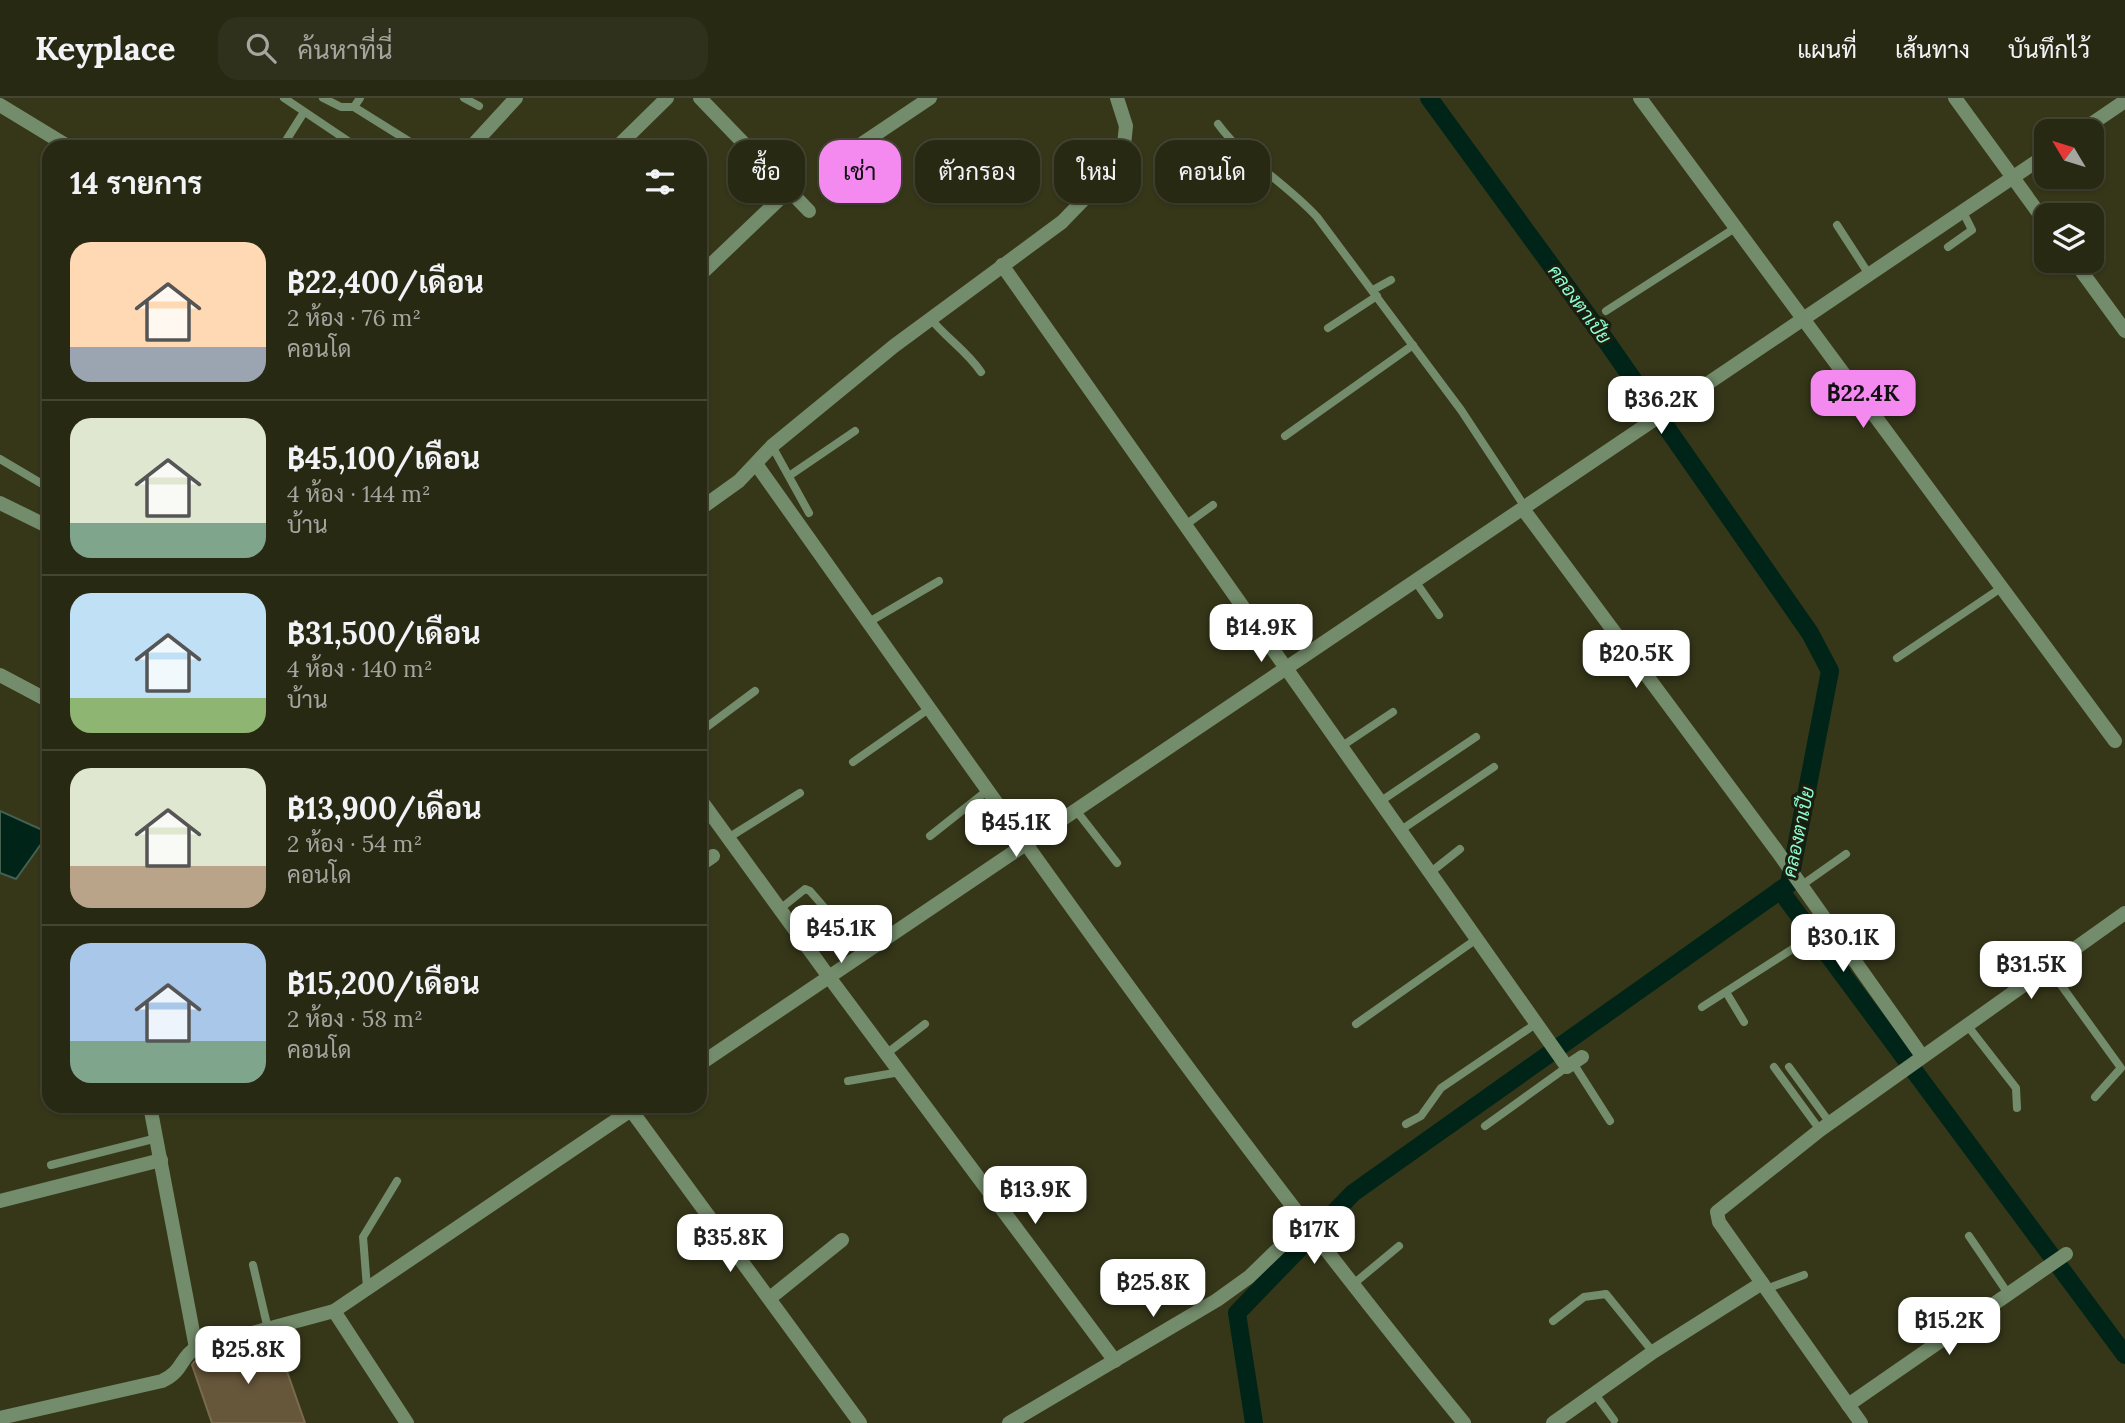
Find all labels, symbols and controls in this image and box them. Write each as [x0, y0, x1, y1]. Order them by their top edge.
search box [218, 17, 708, 80]
text: Keyplace [35, 27, 176, 69]
icon: search [242, 29, 280, 67]
text: ค้นหาที่นี่ [298, 33, 393, 66]
text: แผนที่ [1797, 34, 1857, 65]
text: เส้นทาง [1895, 34, 1970, 65]
text: บันทึกไว้ [2008, 34, 2090, 65]
north arrow [2034, 119, 2104, 189]
map controls [2034, 119, 2104, 273]
chip: ซื้อ [728, 140, 805, 203]
chip: เช่า [819, 140, 901, 203]
chip: ตัวกรอง [915, 140, 1040, 203]
chip: ใหม่ [1054, 140, 1141, 203]
chip: คอนโด [1155, 140, 1270, 203]
icon: filters [641, 163, 679, 201]
text: 14 รายการ [70, 164, 202, 202]
button: layers [2034, 203, 2104, 273]
water label: คลองตาเปีย [1543, 260, 1617, 348]
text: ฿22,400/เดือน [287, 263, 484, 301]
icon: home [126, 270, 210, 354]
text: 2 ห้อง · 76 m² [287, 303, 421, 332]
text: คอนโด [287, 334, 351, 363]
pin: ฿22.4K [1806, 370, 1920, 430]
pin: ฿36.2K [1604, 376, 1718, 436]
text: ฿22.4K [1827, 378, 1899, 407]
text: ฿36.2K [1624, 384, 1698, 413]
text: ฿45,100/เดือน [287, 439, 480, 477]
icon: home [126, 446, 210, 530]
text: 4 ห้อง · 144 m² [287, 479, 431, 508]
text: บ้าน [287, 510, 328, 539]
pin: ฿14.9K [1204, 604, 1318, 664]
text: ฿14.9K [1226, 612, 1296, 641]
text: ฿31,500/เดือน [287, 614, 481, 652]
icon: home [126, 621, 210, 705]
pin: ฿20.5K [1579, 630, 1693, 690]
text: ฿20.5K [1599, 638, 1673, 667]
text: 4 ห้อง · 140 m² [287, 654, 433, 683]
text: บ้าน [287, 685, 328, 714]
water label: คลองตาเปีย [1777, 784, 1819, 880]
text: ฿13,900/เดือน [287, 789, 482, 827]
icon: home [126, 796, 210, 880]
pin: ฿45.1K [959, 800, 1073, 859]
text: ฿45.1K [981, 807, 1051, 836]
text: 2 ห้อง · 54 m² [287, 829, 422, 858]
text: คอนโด [287, 860, 351, 889]
pin: ฿45.1K [784, 906, 898, 965]
text: ฿45.1K [806, 913, 876, 942]
pin: ฿30.1K [1786, 914, 1900, 974]
text: ฿30.1K [1807, 922, 1879, 951]
pin: ฿31.5K [1974, 942, 2088, 1001]
text: ฿31.5K [1996, 949, 2066, 978]
text: ฿15,200/เดือน [287, 964, 480, 1002]
icon: home [126, 971, 210, 1055]
text: 2 ห้อง · 58 m² [287, 1004, 423, 1033]
text: คอนโด [287, 1035, 351, 1064]
pin: ฿13.9K [978, 1166, 1092, 1226]
text: ฿13.9K [999, 1174, 1071, 1203]
pin: ฿17K [1273, 1206, 1355, 1266]
pin: ฿35.8K [673, 1214, 787, 1274]
text: ฿17K [1289, 1214, 1339, 1243]
text: ฿35.8K [693, 1222, 767, 1251]
pin: ฿25.8K [1096, 1260, 1210, 1319]
text: ฿25.8K [1116, 1267, 1190, 1296]
pin: ฿15.2K [1892, 1298, 2006, 1357]
text: ฿15.2K [1914, 1305, 1984, 1334]
pin: ฿25.8K [191, 1326, 305, 1386]
text: ฿25.8K [211, 1334, 285, 1363]

